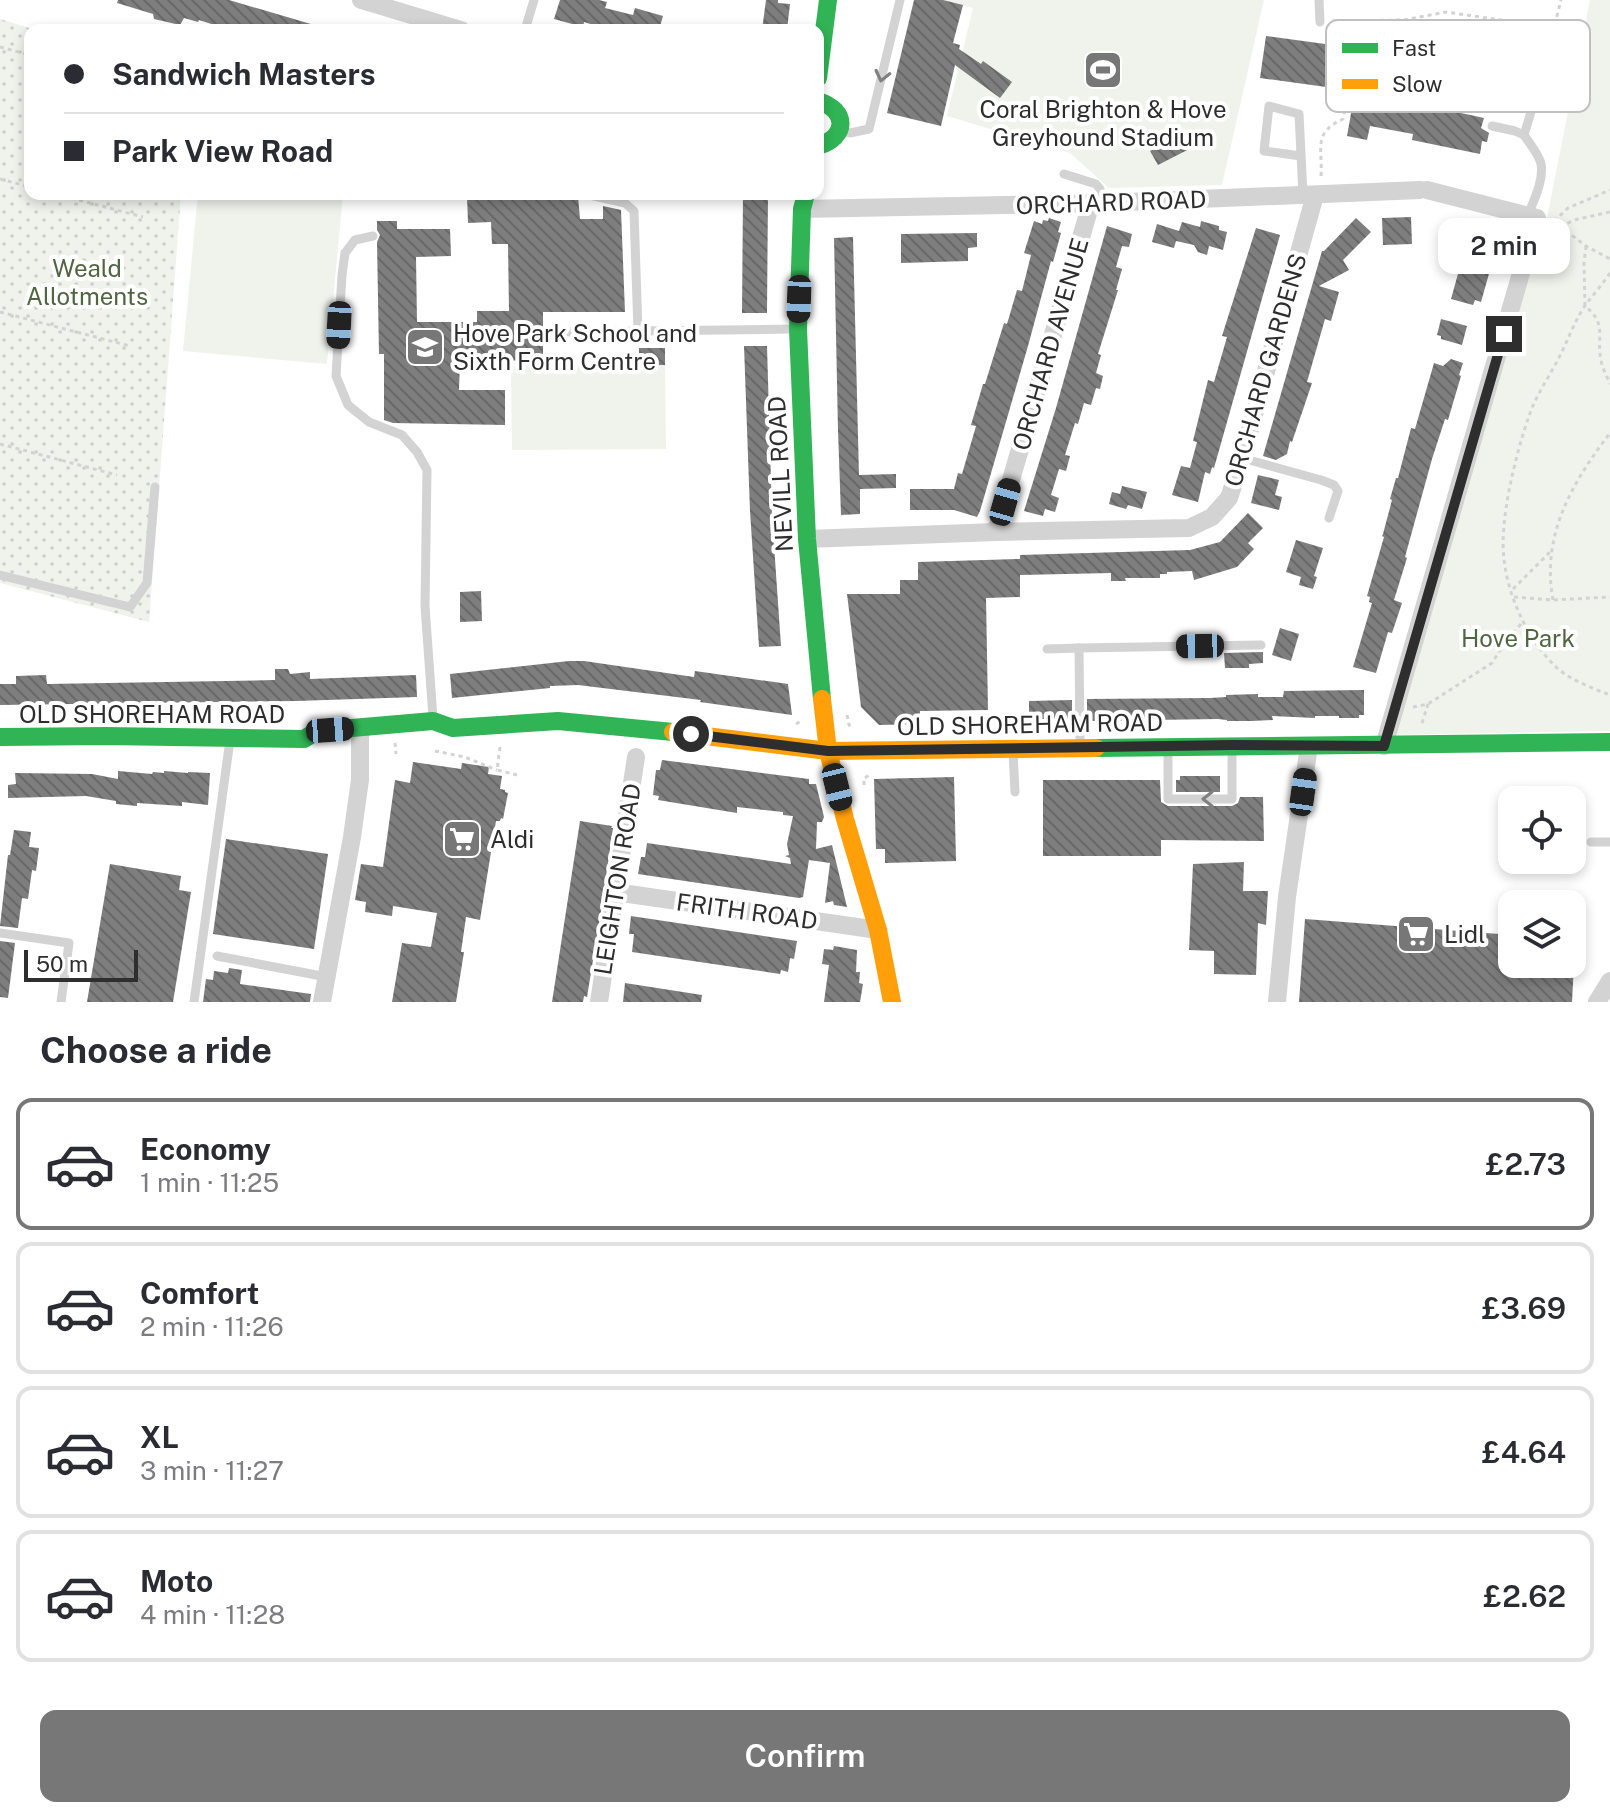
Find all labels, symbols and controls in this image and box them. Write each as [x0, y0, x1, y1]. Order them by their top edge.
legend [1326, 20, 1590, 112]
text: Fast [1392, 35, 1436, 61]
sports icon: Coral Brighton & Hove Greyhound Stadium [1082, 49, 1124, 91]
text: Sandwich Masters [112, 56, 376, 92]
one-way arrow [874, 68, 891, 82]
text: Slow [1392, 71, 1442, 97]
place label: Coral Brighton & Hove Greyhound Stadium [979, 95, 1227, 151]
text: Park View Road [112, 133, 333, 169]
street label: ORCHARD ROAD [1015, 185, 1207, 219]
callout: 2 min [1438, 218, 1570, 274]
text: 2 min [1470, 230, 1538, 261]
street label: ORCHARD AVENUE [1006, 235, 1094, 453]
street label: ORCHARD GARDENS [1218, 250, 1312, 490]
park label: Weald Allotments [26, 254, 148, 310]
car [786, 275, 812, 323]
car [326, 300, 352, 350]
route end [1486, 316, 1522, 352]
place label: Hove Park School and Sixth Form Centre [453, 319, 697, 375]
school or university icon: Hove Park School and Sixth Form Centre [404, 326, 446, 368]
street label: NEVILL ROAD [762, 395, 798, 553]
car [987, 476, 1023, 528]
park label: Hove Park [1461, 624, 1575, 652]
car [1176, 634, 1224, 658]
street label: OLD SHOREHAM ROAD [19, 700, 285, 728]
street label: OLD SHOREHAM ROAD [897, 708, 1163, 740]
car [305, 716, 355, 744]
route start [673, 716, 709, 752]
car [820, 761, 854, 813]
car [1288, 767, 1318, 817]
street label: LEIGHTON ROAD [588, 781, 646, 977]
map controls [1498, 786, 1586, 978]
button: locate [1498, 786, 1586, 874]
one-way arrow [1201, 790, 1214, 808]
supermarket icon: Aldi [441, 818, 483, 860]
place label: Aldi [490, 825, 534, 853]
street label: FRITH ROAD [675, 887, 819, 935]
button: layers [1498, 890, 1586, 978]
supermarket icon: Lidl [1395, 913, 1437, 955]
place label: Lidl [1444, 920, 1486, 948]
scale bar [24, 946, 138, 982]
text: 50 m [36, 951, 88, 977]
text: Choose a ride [40, 1029, 272, 1071]
icon: car [44, 1128, 116, 1200]
text: Economy [140, 1131, 271, 1167]
text: £2.73 [1486, 1146, 1566, 1182]
text: 1 min · 11:25 [140, 1167, 279, 1198]
icon: car [44, 1272, 116, 1344]
text: Comfort [140, 1275, 259, 1311]
text: £3.69 [1482, 1290, 1566, 1326]
text: 2 min · 11:26 [140, 1311, 284, 1342]
icon: car [44, 1416, 116, 1488]
text: XL [140, 1419, 179, 1455]
text: £4.64 [1482, 1434, 1566, 1470]
text: 3 min · 11:27 [140, 1455, 284, 1486]
icon: car [44, 1560, 116, 1632]
text: Moto [140, 1563, 213, 1599]
text: £2.62 [1483, 1578, 1566, 1614]
text: 4 min · 11:28 [140, 1599, 285, 1630]
button: Confirm [40, 1710, 1570, 1802]

